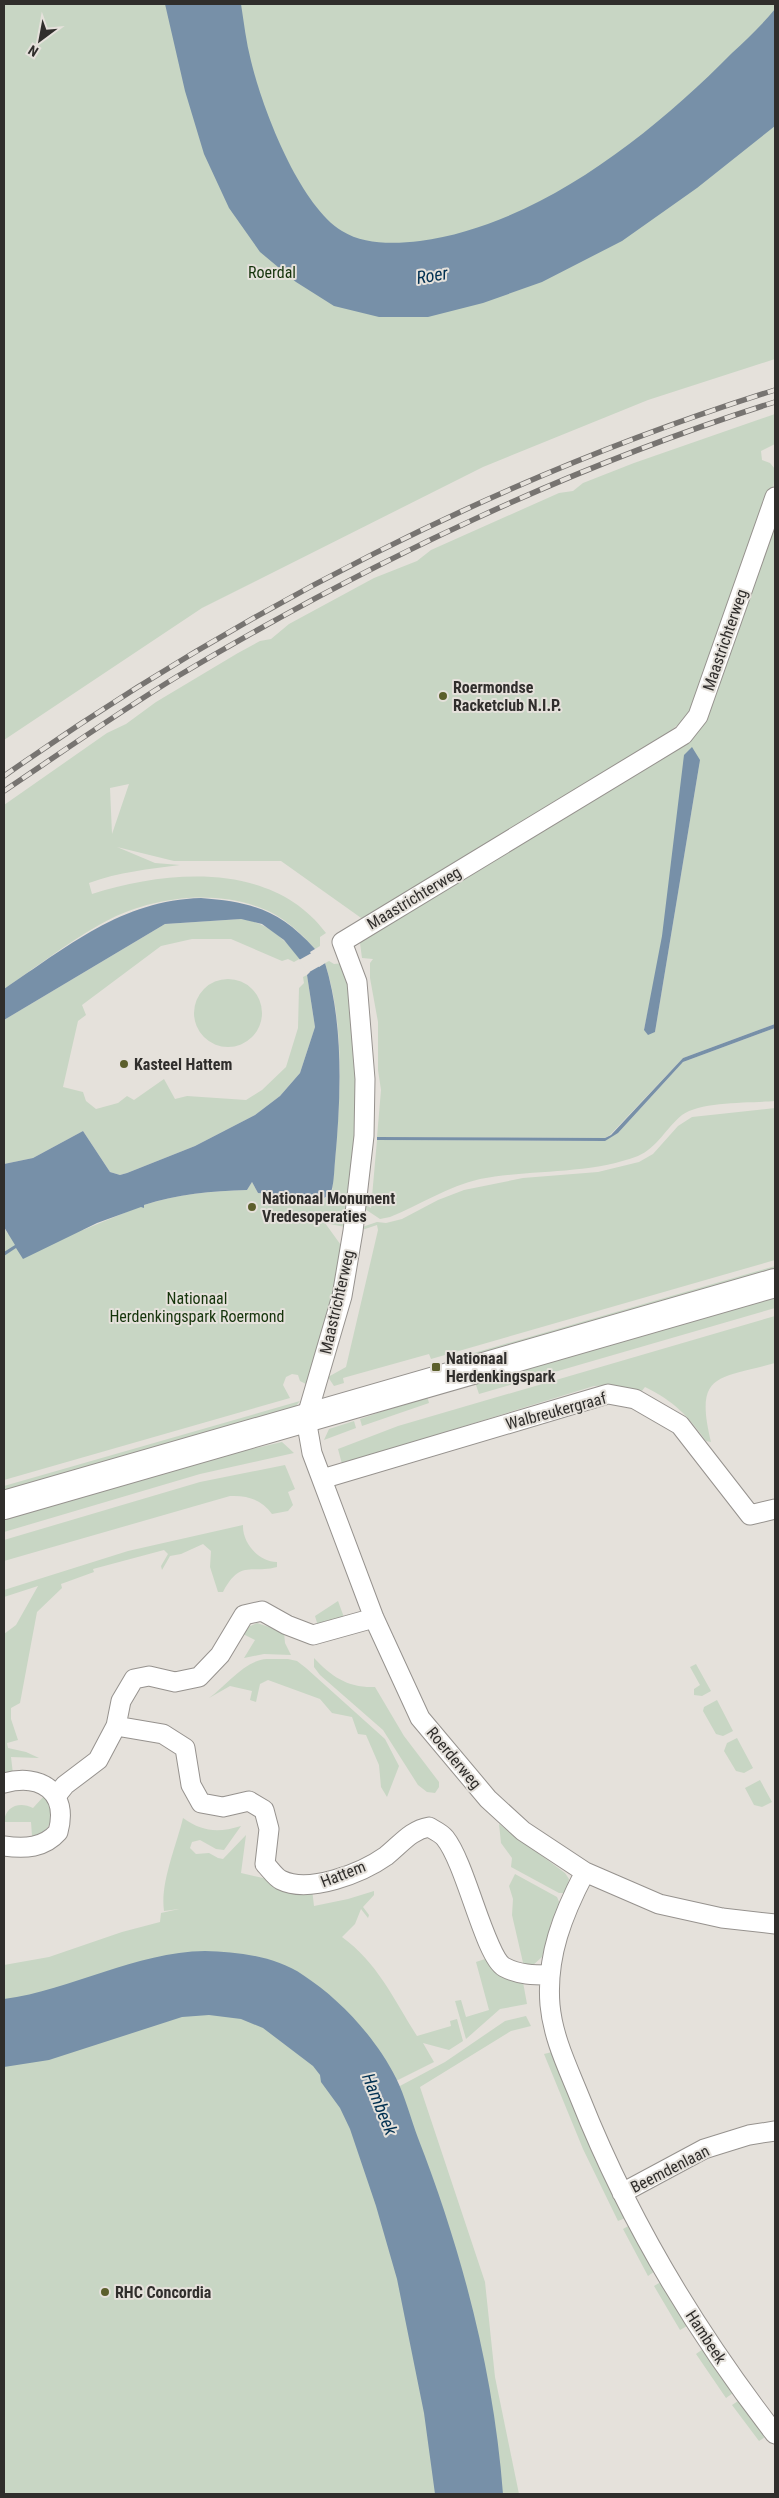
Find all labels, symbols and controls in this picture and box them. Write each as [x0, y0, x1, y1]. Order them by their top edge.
north arrow [15, 15, 65, 65]
text: N [25, 42, 41, 60]
water label: Roer [415, 262, 450, 288]
park label: Roerdal [248, 263, 296, 282]
street label: Maastrichterweg [699, 587, 751, 693]
place label: Roermondse Racketclub N.I.P. [453, 678, 562, 715]
marker: Roermondse Racketclub N.I.P. [437, 690, 449, 702]
street label: Maastrichterweg [364, 863, 464, 933]
place label: Kasteel Hattem [134, 1055, 232, 1074]
marker: Kasteel Hattem [118, 1058, 130, 1070]
place label: Nationaal Monument Vredesoperaties [262, 1189, 395, 1226]
marker: Nationaal Monument Vredesoperaties [246, 1201, 258, 1213]
street label: Maastrichterweg [316, 1248, 358, 1356]
park label: Nationaal Herdenkingspark Roermond [109, 1289, 285, 1326]
place label: Nationaal Herdenkingspark [446, 1349, 556, 1386]
marker: Nationaal Herdenkingspark [430, 1361, 442, 1373]
street label: Walbreukergraaf [504, 1388, 608, 1434]
street label: Roerderweg [423, 1723, 485, 1793]
street label: Hattem [318, 1857, 368, 1891]
water label: Hambeek [358, 2070, 402, 2139]
street label: Beemdenlaan [627, 2141, 713, 2197]
place label: RHC Concordia [115, 2283, 212, 2302]
marker: RHC Concordia [99, 2286, 111, 2298]
street label: Hambeek [682, 2307, 731, 2368]

